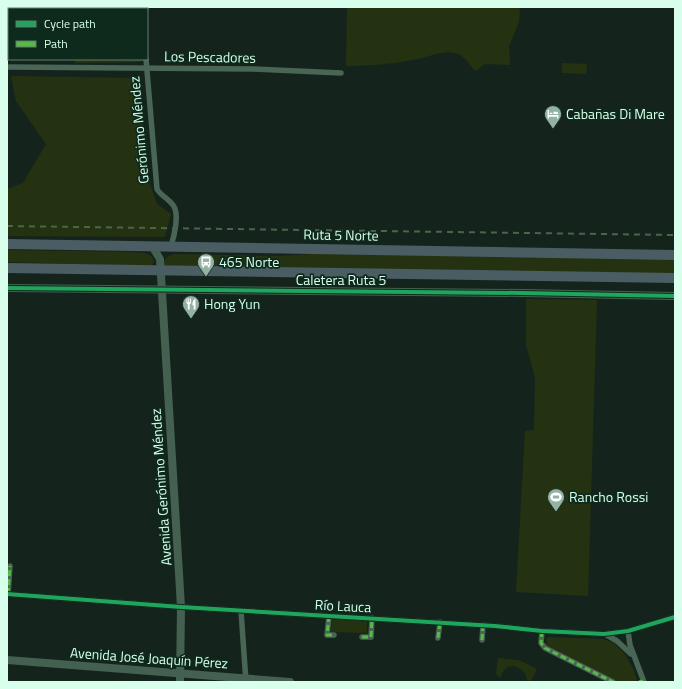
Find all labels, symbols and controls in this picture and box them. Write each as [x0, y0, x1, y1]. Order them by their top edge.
legend [8, 8, 148, 60]
text: Cycle path [44, 14, 96, 33]
text: Path [44, 34, 68, 53]
street label: Los Pescadores [164, 45, 256, 68]
street label: Gerónimo Méndez [123, 75, 154, 185]
place label: Cabañas Di Mare [566, 103, 665, 124]
hotel icon: Cabañas Di Mare [543, 104, 563, 129]
street label: Ruta 5 Norte [303, 223, 379, 246]
place label: 465 Norte [219, 251, 279, 272]
bus stop icon: 465 Norte [196, 252, 216, 277]
street label: Caletera Ruta 5 [296, 269, 386, 290]
place label: Hong Yun [204, 293, 260, 314]
restaurant icon: Hong Yun [181, 294, 201, 319]
street label: Avenida Gerónimo Méndez [145, 408, 176, 566]
place label: Rancho Rossi [569, 486, 648, 507]
sports icon: Rancho Rossi [546, 487, 566, 512]
street label: Río Lauca [314, 594, 372, 617]
street label: Avenida José Joaquín Pérez [69, 642, 229, 673]

